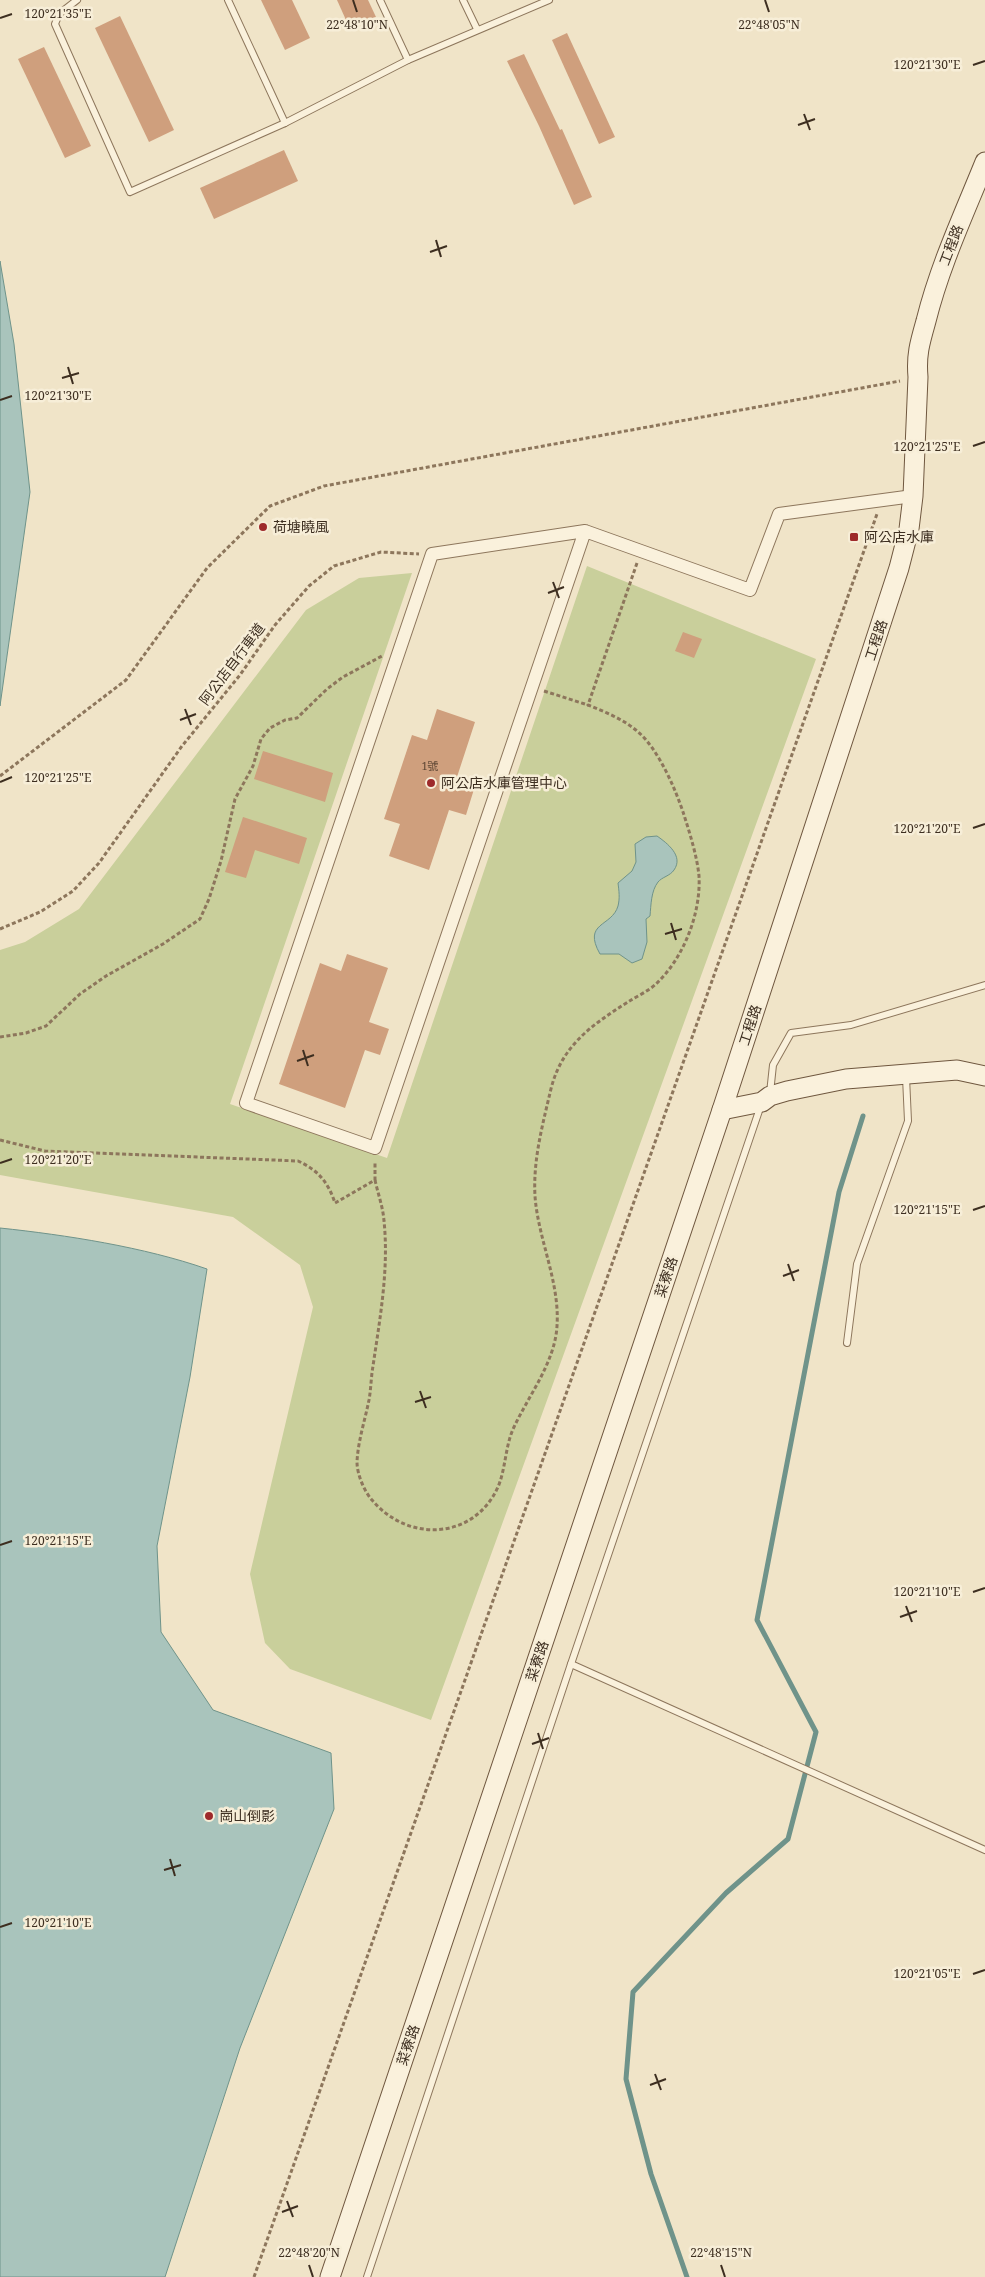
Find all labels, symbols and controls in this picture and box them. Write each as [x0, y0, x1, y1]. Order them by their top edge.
text: 120°21'35"E [25, 5, 91, 22]
text: 22°48'10"N [326, 16, 388, 33]
text: 22°48'05"N [738, 16, 800, 33]
text: 120°21'30"E [894, 56, 960, 73]
street label: 工程路 [934, 222, 967, 268]
text: 120°21'30"E [25, 387, 91, 404]
text: 120°21'25"E [894, 438, 960, 455]
place label: 荷塘曉風 [273, 517, 329, 536]
marker: 荷塘曉風 [257, 521, 269, 533]
place label: 阿公店水庫 [864, 527, 934, 546]
marker: 阿公店水庫 [848, 531, 860, 543]
street label: 工程路 [860, 617, 891, 663]
street label: 阿公店自行車道 [195, 619, 269, 709]
house number: 1號 [421, 758, 439, 773]
text: 120°21'25"E [25, 769, 91, 786]
place label: 阿公店水庫管理中心 [441, 773, 567, 792]
marker: 阿公店水庫管理中心 [425, 777, 437, 789]
text: 120°21'20"E [894, 820, 960, 837]
street label: 工程路 [734, 1002, 765, 1048]
text: 120°21'20"E [25, 1151, 91, 1168]
text: 120°21'15"E [894, 1201, 960, 1218]
street label: 菜寮路 [650, 1254, 681, 1300]
text: 120°21'15"E [25, 1532, 91, 1549]
text: 120°21'10"E [894, 1583, 960, 1600]
street label: 菜寮路 [521, 1638, 552, 1684]
place label: 崗山倒影 [219, 1806, 275, 1825]
marker: 崗山倒影 [203, 1810, 215, 1822]
text: 120°21'10"E [25, 1914, 91, 1931]
text: 120°21'05"E [894, 1965, 960, 1982]
street label: 菜寮路 [392, 2022, 423, 2068]
text: 22°48'20"N [278, 2244, 340, 2261]
text: 22°48'15"N [690, 2244, 752, 2261]

